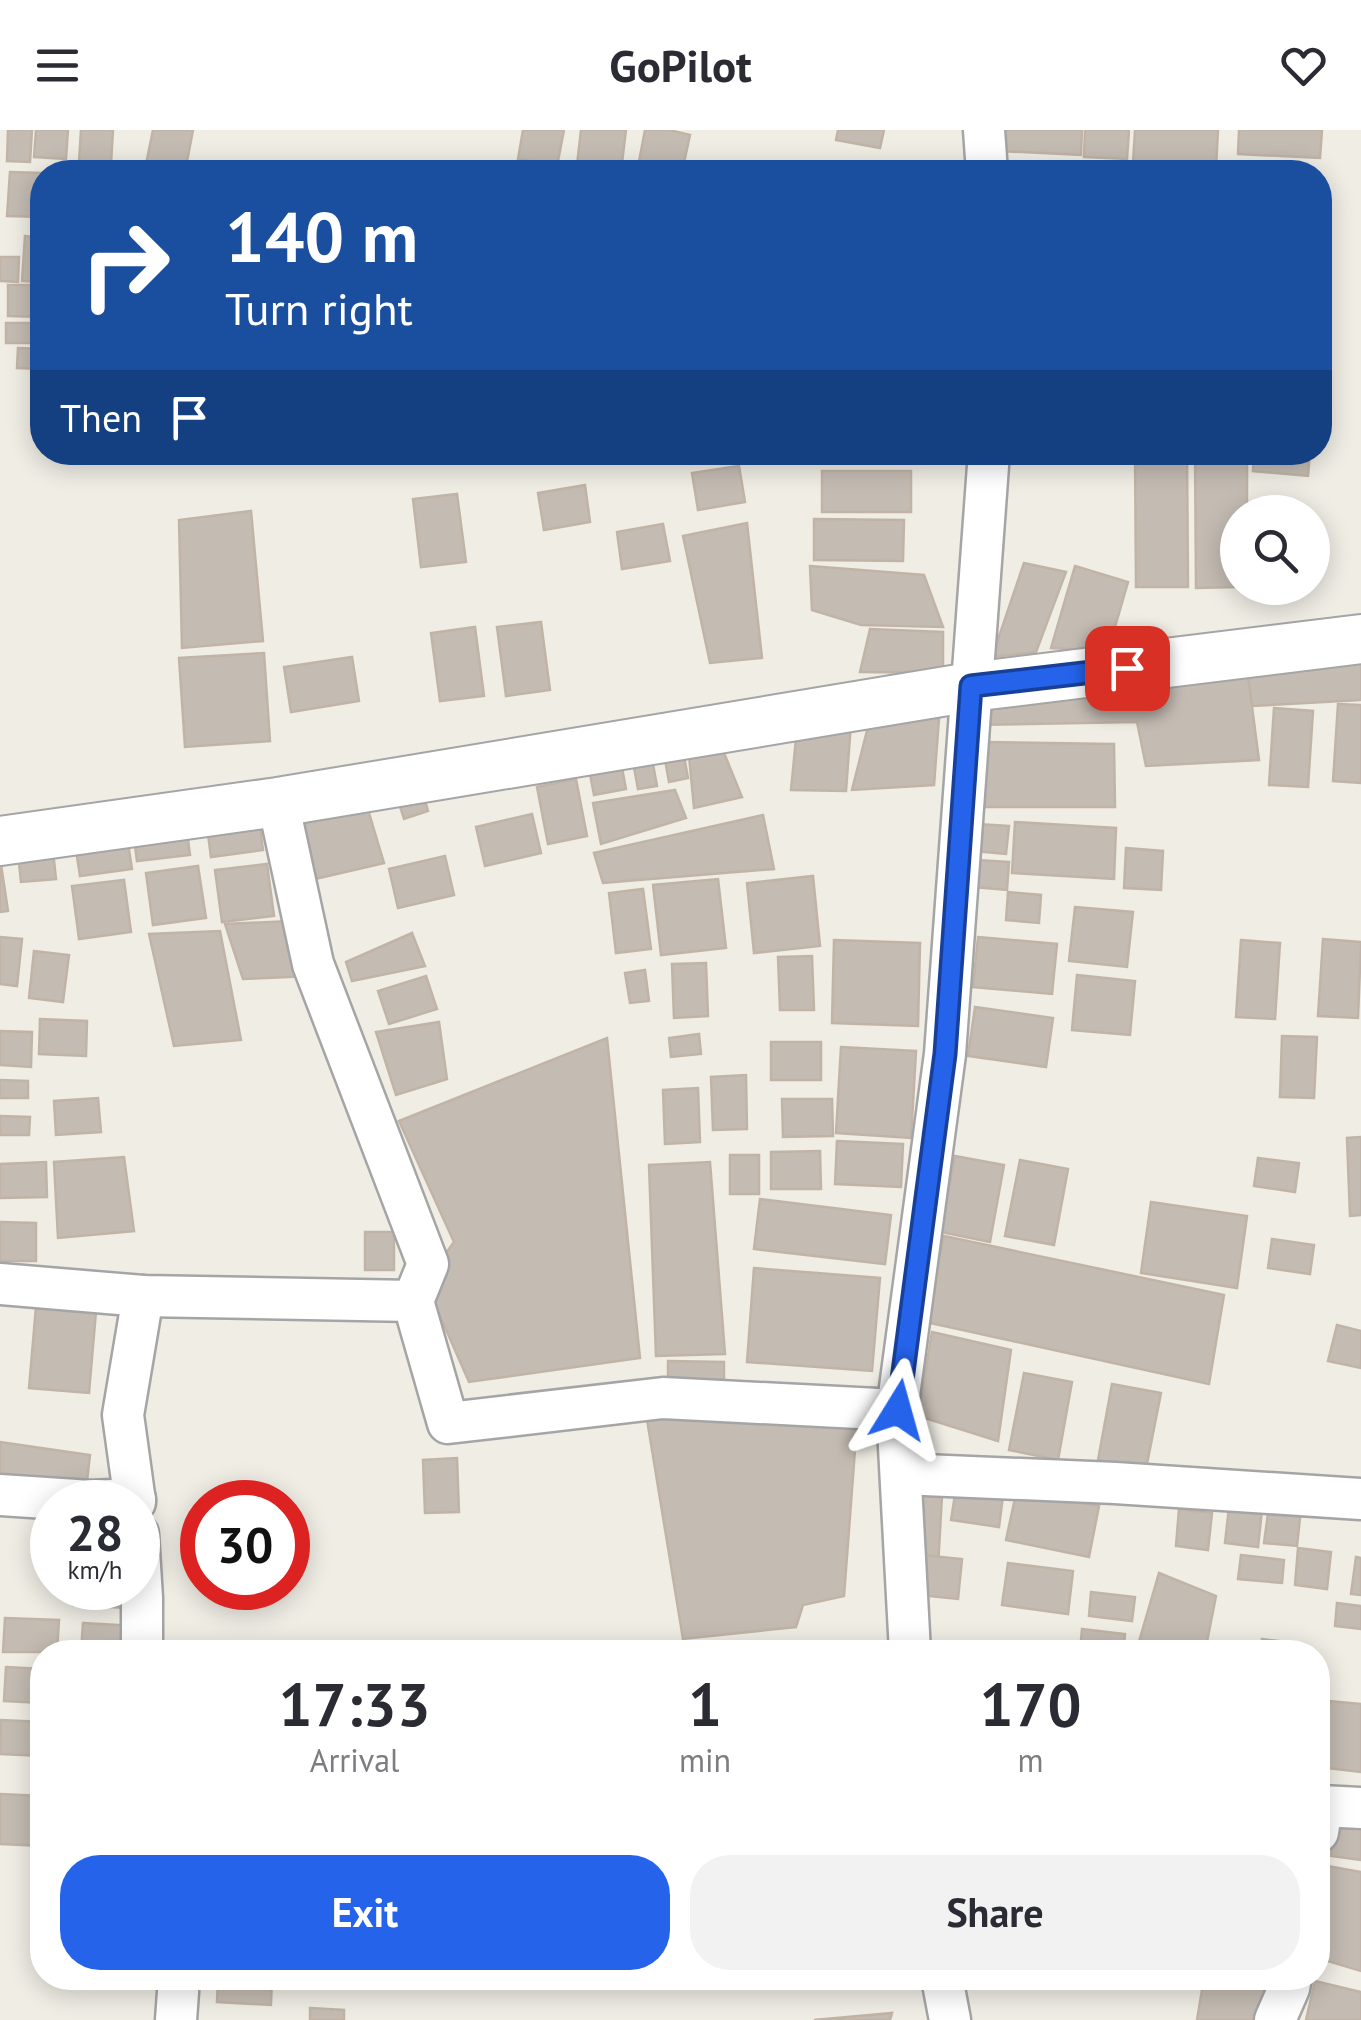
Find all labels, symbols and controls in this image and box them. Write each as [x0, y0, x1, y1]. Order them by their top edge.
text: GoPilot [609, 36, 752, 94]
icon: menu [30, 38, 85, 93]
icon: heart [1276, 38, 1331, 93]
text: 140 m [225, 191, 418, 281]
icon: right [60, 200, 190, 330]
text: Turn right [225, 279, 413, 337]
icon: arrive [162, 390, 217, 445]
text: Then [60, 393, 142, 442]
map controls [1220, 495, 1330, 605]
button: search [1220, 495, 1330, 605]
pin [1085, 626, 1170, 711]
icon: arrive [1100, 641, 1155, 696]
position arrow [846, 1358, 950, 1462]
speed limit sign: 30 [180, 1480, 310, 1610]
text: 28 [67, 1500, 123, 1565]
text: km/h [68, 1554, 122, 1586]
text: 17:33 [278, 1665, 431, 1743]
text: 1 [688, 1665, 722, 1743]
text: 170 [980, 1665, 1082, 1743]
text: Arrival [310, 1739, 399, 1781]
text: min [679, 1739, 731, 1781]
text: m [1018, 1739, 1044, 1781]
button: Exit [60, 1855, 670, 1970]
button: Share [690, 1855, 1300, 1970]

